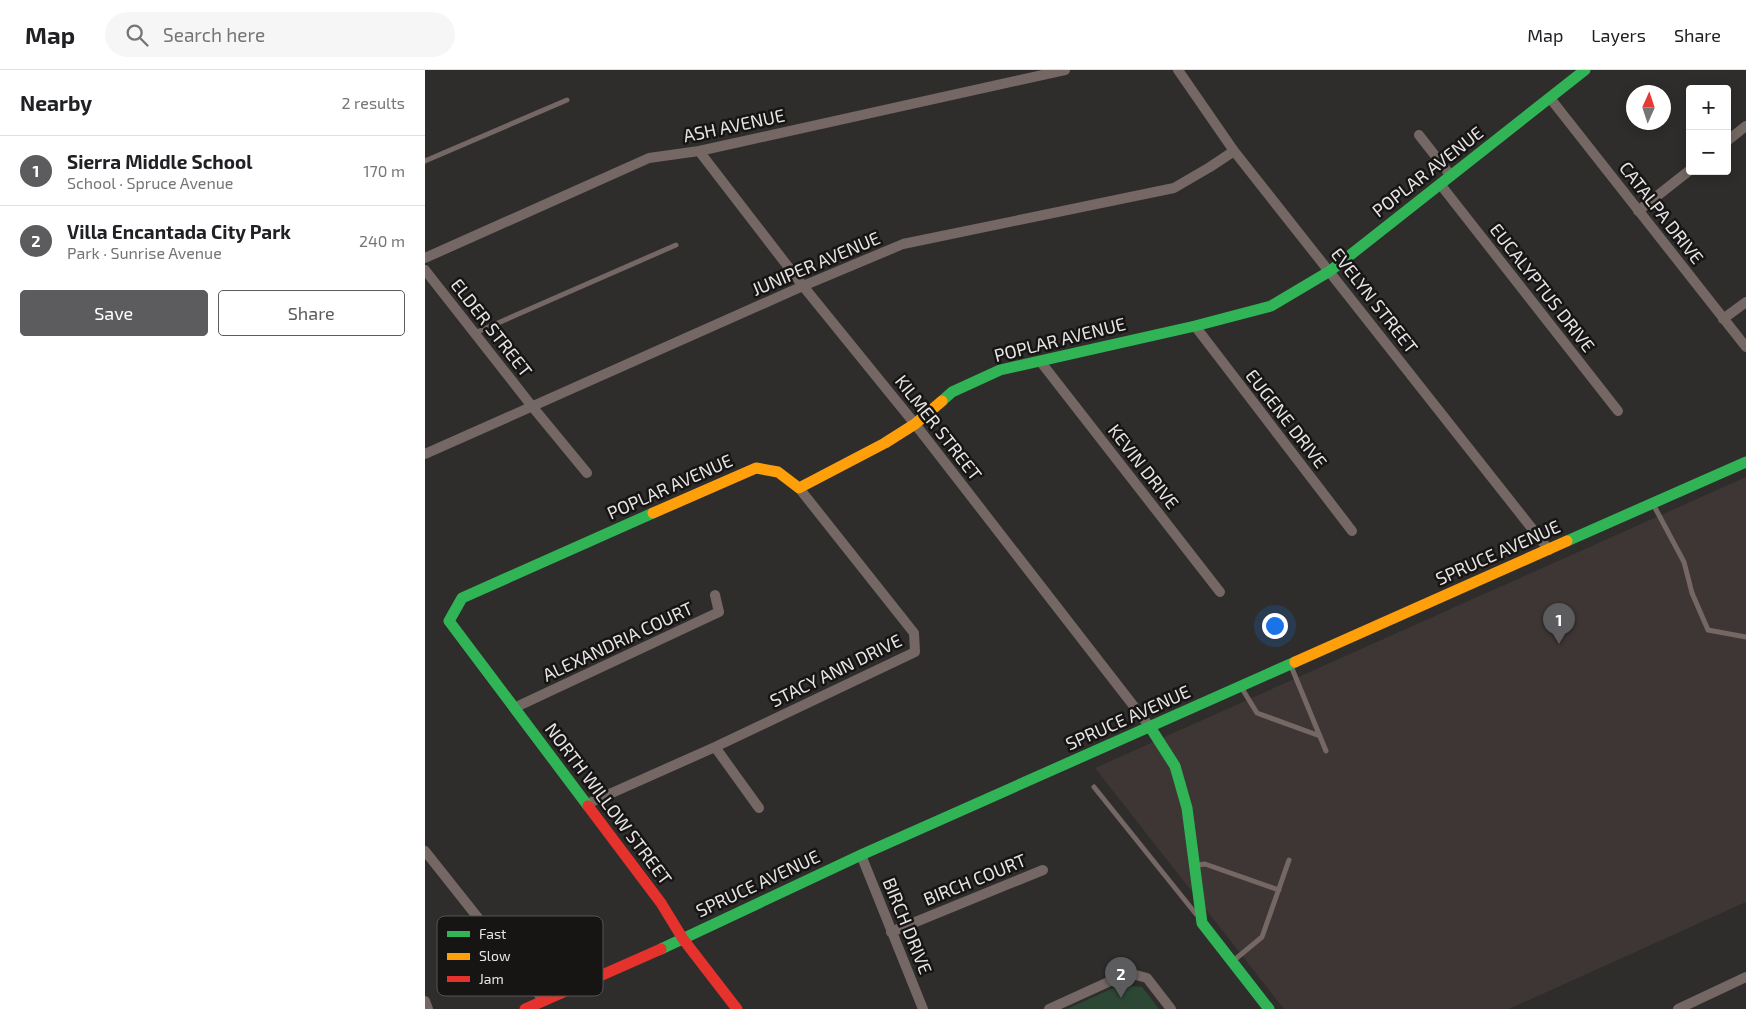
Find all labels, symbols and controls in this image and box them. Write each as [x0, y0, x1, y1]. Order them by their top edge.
search box [105, 12, 455, 57]
text: Map [25, 20, 75, 49]
icon: search [123, 21, 151, 49]
text: Search here [163, 23, 265, 46]
text: Map [1527, 24, 1563, 46]
text: Layers [1591, 24, 1646, 46]
text: Share [1674, 24, 1721, 46]
north arrow [1626, 85, 1671, 130]
map controls [1686, 85, 1731, 175]
button: + [1686, 85, 1731, 130]
text: Nearby [20, 90, 92, 115]
text: 2 results [342, 93, 405, 112]
street label: ASH AVENUE [681, 104, 787, 147]
street label: POPLAR AVENUE [1367, 121, 1487, 221]
button: − [1686, 130, 1731, 175]
text: Sierra Middle School [67, 150, 252, 173]
street label: CATALPA DRIVE [1615, 157, 1709, 268]
text: 1 [33, 161, 39, 180]
text: 170 m [363, 161, 405, 180]
text: School · Spruce Avenue [67, 173, 233, 192]
street label: EUCALYPTUS DRIVE [1486, 219, 1600, 356]
text: Villa Encantada City Park [67, 220, 291, 243]
street label: JUNIPER AVENUE [748, 226, 883, 300]
text: 2 [31, 231, 41, 250]
text: 240 m [359, 231, 405, 250]
text: Park · Sunrise Avenue [67, 243, 222, 262]
street label: EVELYN STREET [1327, 243, 1423, 358]
street label: ELDER STREET [447, 274, 537, 381]
button: Save [20, 290, 208, 336]
button: Share [218, 290, 405, 336]
street label: POPLAR AVENUE [992, 312, 1128, 366]
street label: EUGENE DRIVE [1241, 365, 1332, 472]
street label: KILMER STREET [891, 370, 987, 485]
street label: KEVIN DRIVE [1104, 419, 1184, 513]
street label: POPLAR AVENUE [604, 449, 736, 524]
street label: SPRUCE AVENUE [1432, 515, 1563, 589]
street label: ALEXANDRIA COURT [539, 596, 697, 686]
pin: 1 [1543, 603, 1575, 644]
your location [1262, 613, 1288, 639]
street label: STACY ANN DRIVE [766, 629, 905, 711]
street label: SPRUCE AVENUE [1062, 680, 1193, 754]
street label: NORTH WILLOW STREET [541, 718, 677, 889]
street label: SPRUCE AVENUE [692, 845, 823, 921]
street label: BIRCH COURT [920, 848, 1030, 910]
street label: BIRCH DRIVE [879, 874, 937, 977]
legend [437, 916, 603, 996]
text: Fast [479, 925, 506, 942]
text: Slow [479, 947, 511, 964]
pin: 2 [1105, 957, 1137, 998]
text: Jam [479, 970, 504, 987]

